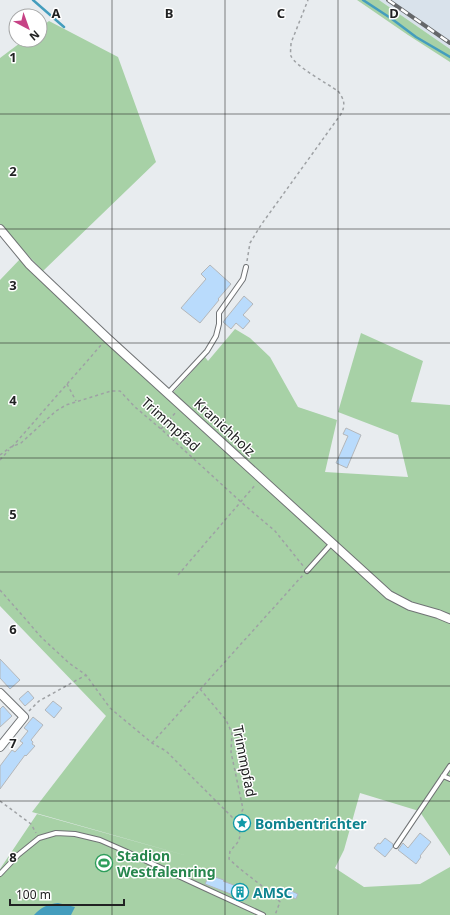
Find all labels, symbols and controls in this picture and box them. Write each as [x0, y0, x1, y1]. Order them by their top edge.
text: A [52, 4, 61, 22]
text: B [165, 4, 173, 22]
text: C [277, 4, 285, 22]
text: D [389, 4, 399, 22]
north arrow [8, 8, 48, 48]
text: N [27, 27, 43, 45]
text: 1 [9, 48, 17, 66]
text: 2 [9, 162, 17, 180]
text: 3 [9, 276, 17, 294]
text: 4 [9, 391, 17, 409]
street label: Trimmpfad [138, 393, 204, 455]
street label: Kranichholz [190, 394, 260, 460]
text: 5 [9, 505, 17, 523]
text: 6 [9, 620, 17, 638]
street label: Trimmpfad [229, 724, 261, 798]
text: 7 [9, 734, 17, 752]
place icon: Bombentrichter [232, 813, 252, 833]
place label: Bombentrichter [255, 814, 367, 833]
place label: Stadion Westfalenring [117, 846, 216, 881]
text: 8 [9, 848, 17, 866]
sports icon: Stadion Westfalenring [94, 853, 114, 873]
scale bar [10, 881, 124, 907]
building icon: AMSC [230, 882, 250, 902]
place label: AMSC [253, 883, 293, 902]
text: 100 m [16, 886, 51, 903]

